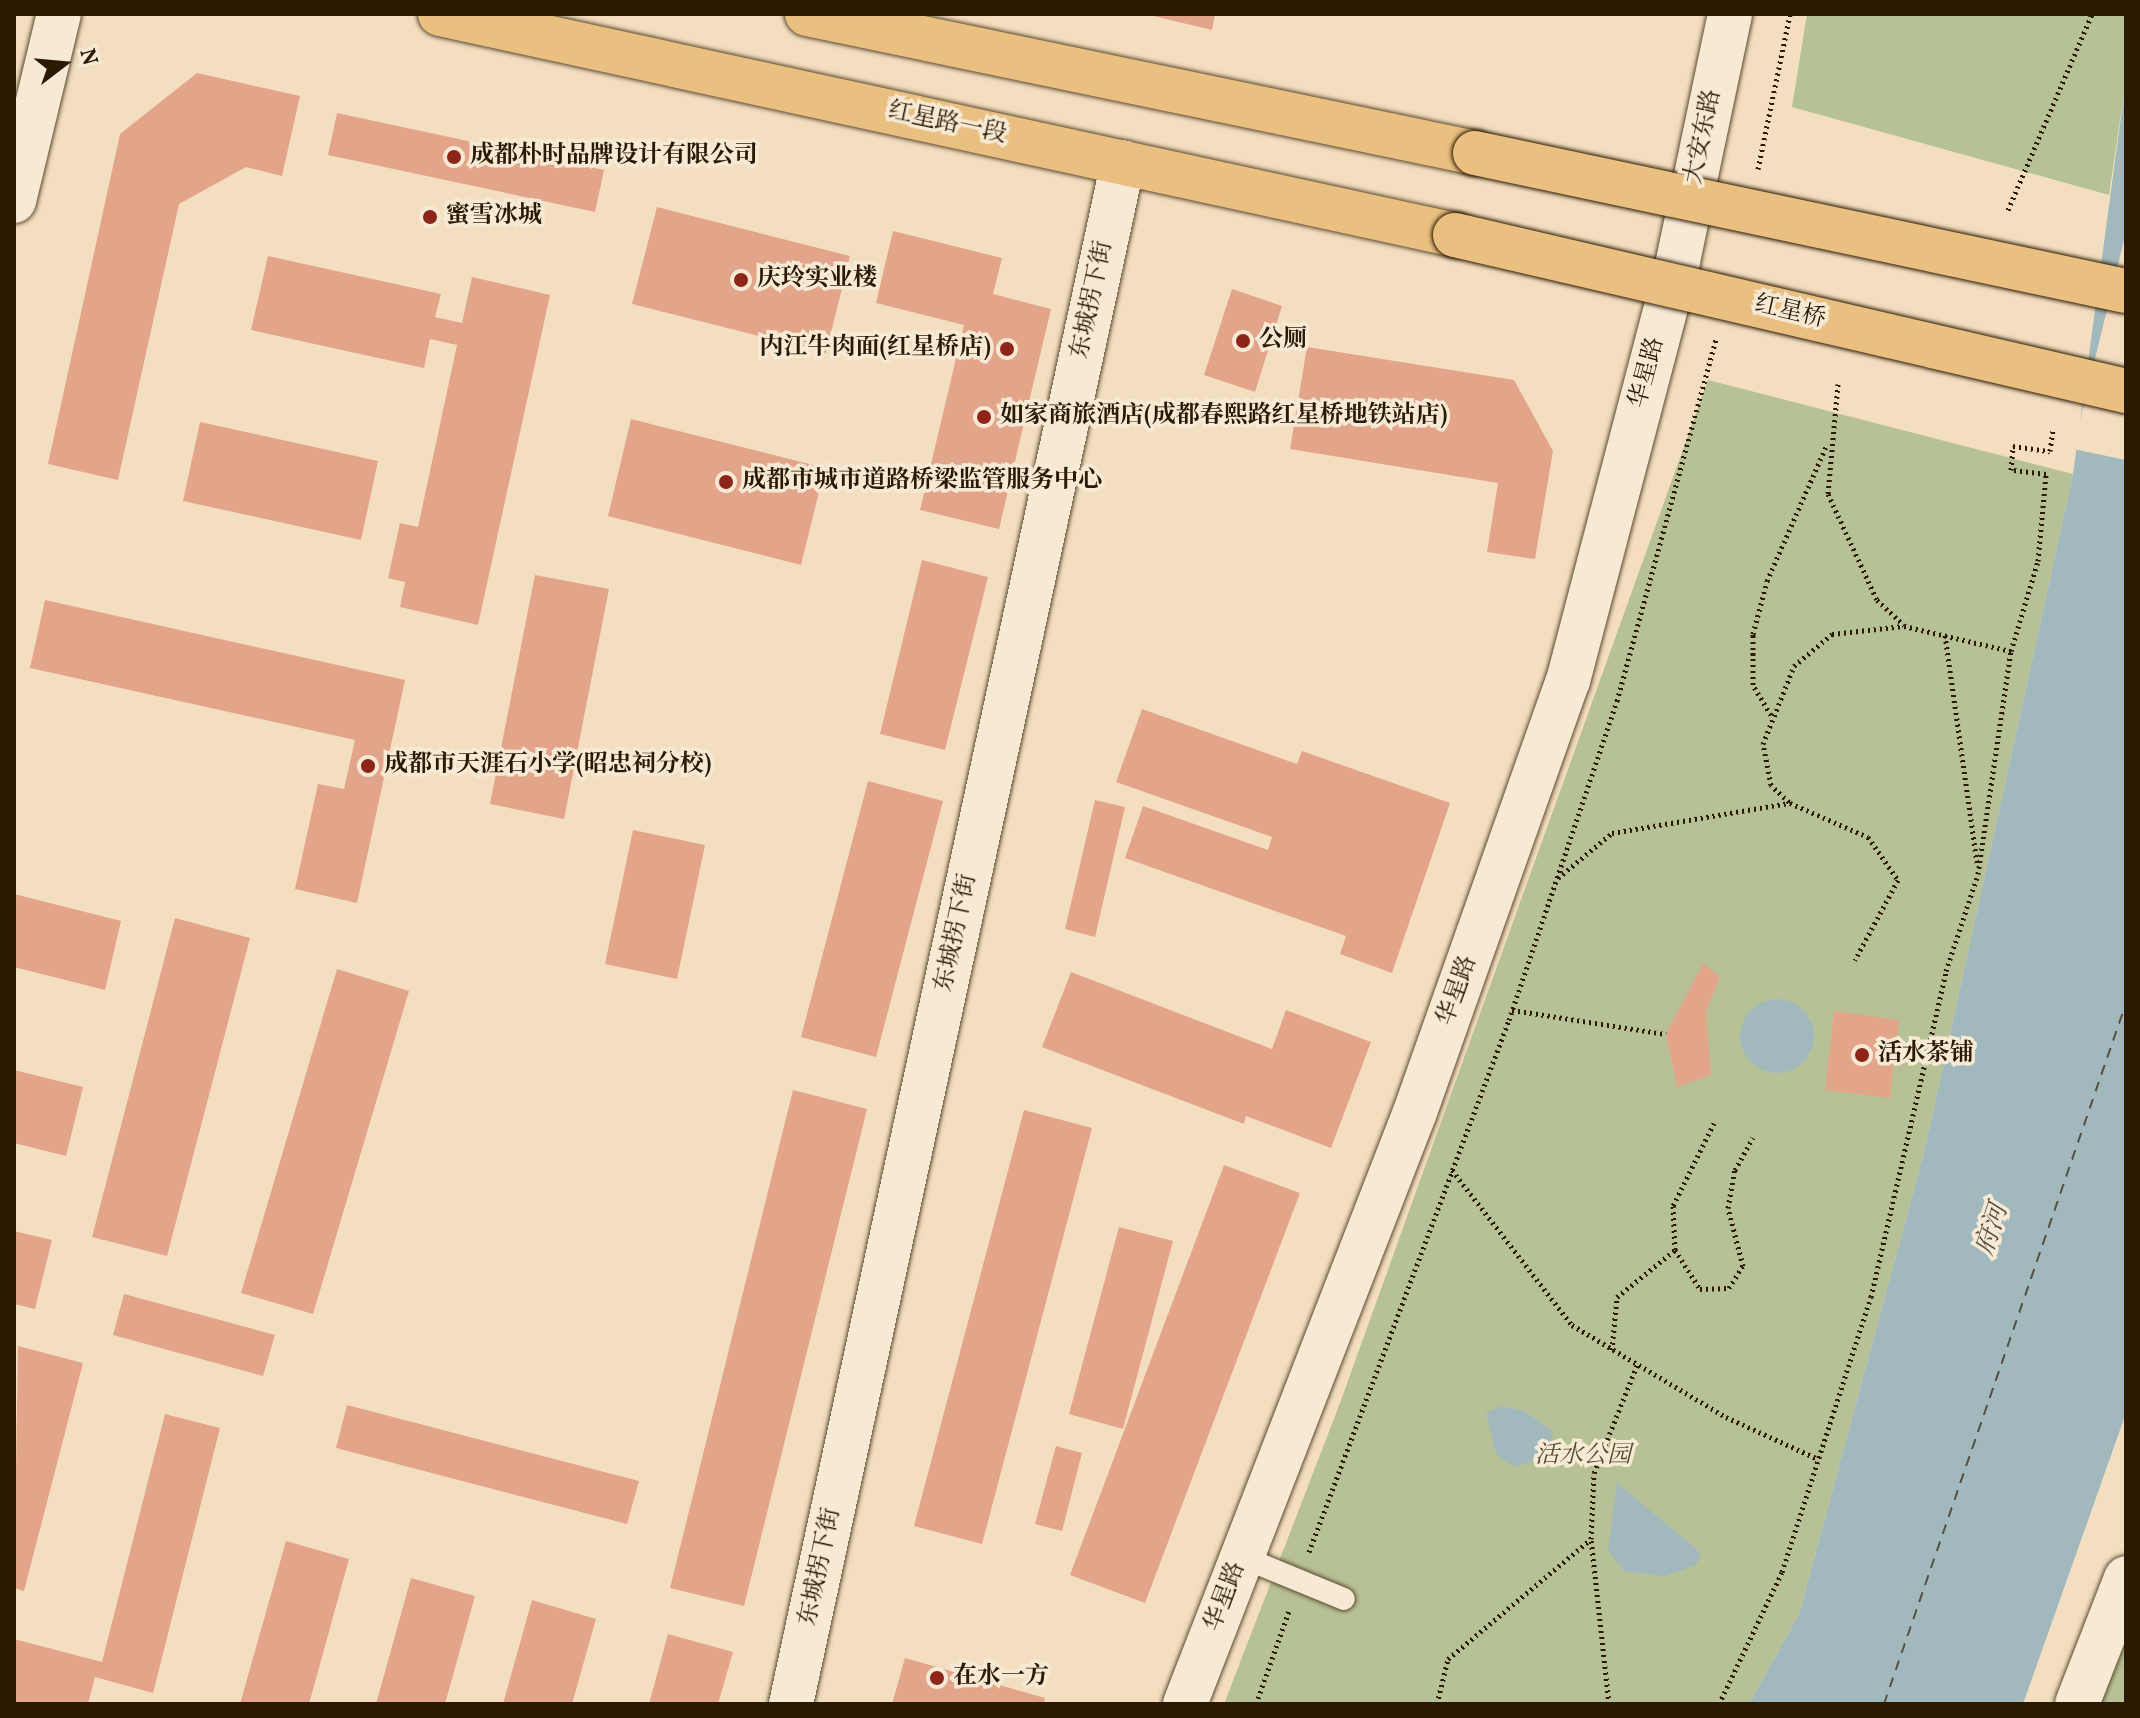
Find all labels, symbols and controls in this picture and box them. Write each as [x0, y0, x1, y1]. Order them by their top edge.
north arrow [24, 24, 104, 104]
text: N [70, 45, 105, 69]
street label: 大安东路 [1680, 87, 1728, 187]
street label: 红星路一段 [885, 97, 1009, 151]
place label: 成都朴时品牌设计有限公司 [470, 143, 758, 171]
marker: 成都朴时品牌设计有限公司 [445, 148, 463, 166]
place label: 蜜雪冰城 [446, 203, 542, 231]
marker: 蜜雪冰城 [421, 208, 439, 226]
street label: 东城拐下街 [1066, 238, 1120, 362]
place label: 庆玲实业楼 [757, 266, 877, 294]
marker: 庆玲实业楼 [732, 271, 750, 289]
street label: 红星桥 [1752, 291, 1828, 335]
place label: 公厕 [1259, 327, 1307, 355]
marker: 公厕 [1234, 332, 1252, 350]
street label: 华星路 [1625, 334, 1671, 412]
place label: 内江牛肉面(红星桥店) [759, 335, 991, 363]
marker: 内江牛肉面(红星桥店) [998, 340, 1016, 358]
place label: 如家商旅酒店(成都春熙路红星桥地铁站店) [1000, 403, 1448, 431]
marker: 如家商旅酒店(成都春熙路红星桥地铁站店) [975, 408, 993, 426]
place label: 成都市城市道路桥梁监管服务中心 [742, 468, 1102, 496]
marker: 成都市城市道路桥梁监管服务中心 [717, 473, 735, 491]
place label: 成都市天涯石小学(昭忠祠分校) [384, 752, 712, 780]
marker: 成都市天涯石小学(昭忠祠分校) [359, 757, 377, 775]
street label: 东城拐下街 [930, 871, 984, 995]
street label: 华星路 [1432, 952, 1484, 1030]
place label: 活水茶铺 [1878, 1041, 1974, 1069]
marker: 活水茶铺 [1853, 1046, 1871, 1064]
water label: 府河 [1970, 1200, 2016, 1260]
park label: 活水公园 [1535, 1443, 1631, 1471]
street label: 东城拐下街 [794, 1505, 848, 1629]
street label: 华星路 [1200, 1558, 1252, 1636]
place label: 在水一方 [953, 1664, 1049, 1692]
marker: 在水一方 [928, 1669, 946, 1687]

